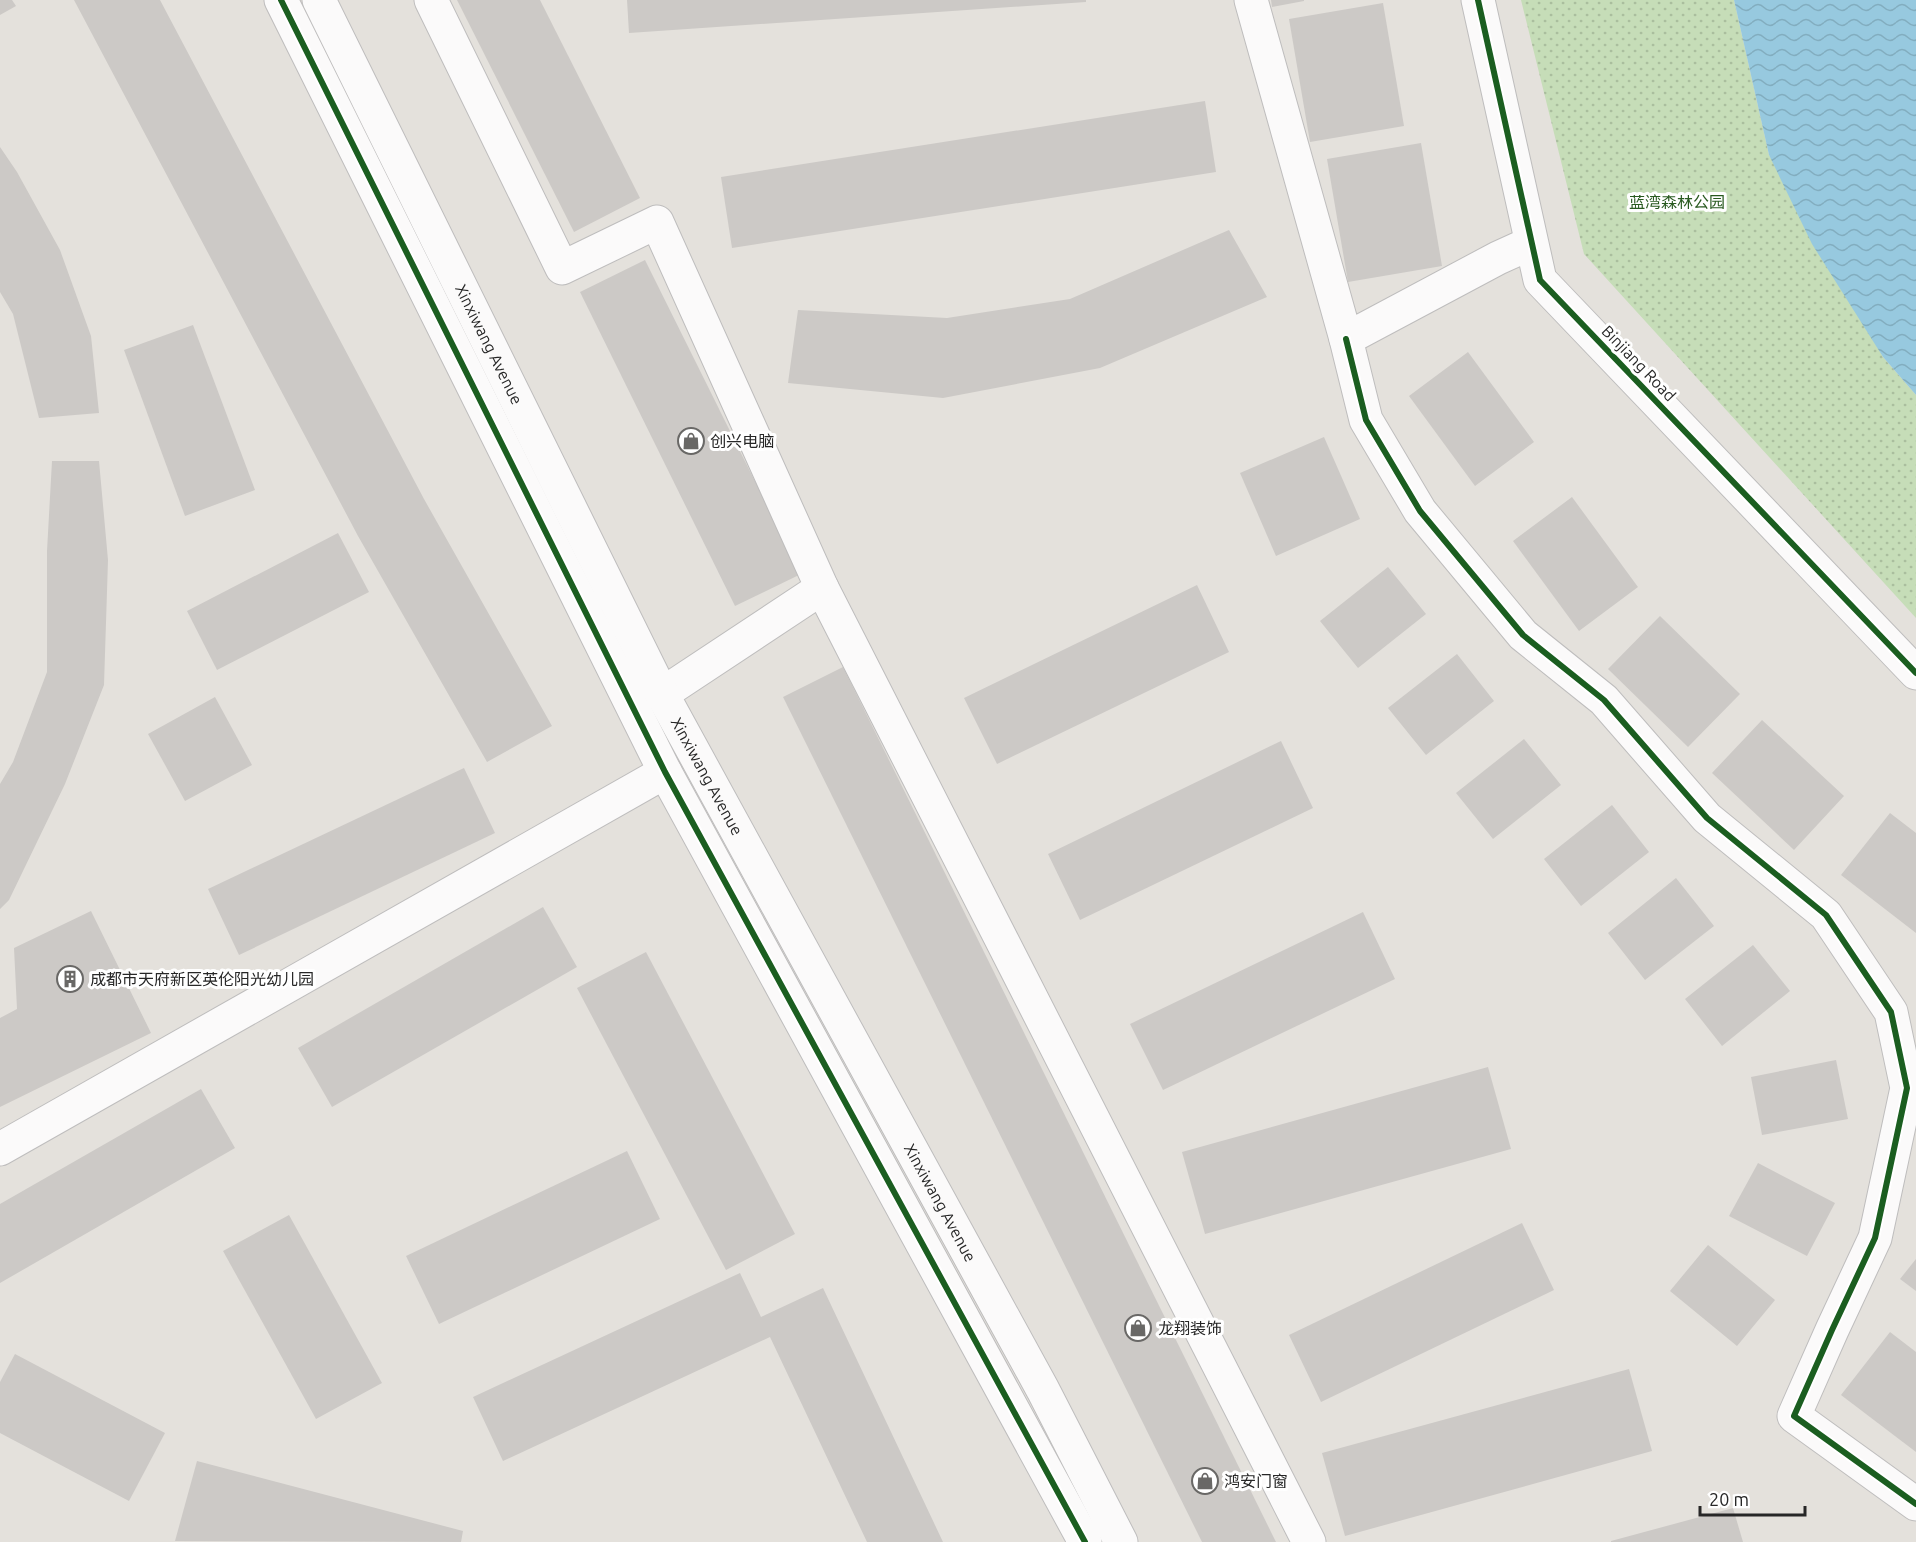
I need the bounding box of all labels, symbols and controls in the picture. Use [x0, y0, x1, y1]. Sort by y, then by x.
park label: 蓝湾森林公园 [1629, 193, 1725, 211]
street label: Xinxiwang Avenue [452, 281, 526, 407]
street label: Binjiang Road [1598, 321, 1680, 405]
shop icon: 创兴电脑 [676, 426, 706, 456]
place label: 创兴电脑 [710, 432, 774, 450]
street label: Xinxiwang Avenue [668, 714, 747, 838]
building icon: 成都市天府新区英伦阳光幼儿园 [55, 964, 85, 994]
place label: 成都市天府新区英伦阳光幼儿园 [90, 970, 314, 988]
street label: Xinxiwang Avenue [901, 1141, 980, 1265]
shop icon: 龙翔装饰 [1123, 1313, 1153, 1343]
place label: 龙翔装饰 [1158, 1319, 1222, 1337]
shop icon: 鸿安门窗 [1190, 1466, 1220, 1496]
place label: 鸿安门窗 [1224, 1472, 1288, 1490]
scale bar [1700, 1479, 1805, 1517]
text: 20 m [1709, 1489, 1749, 1509]

